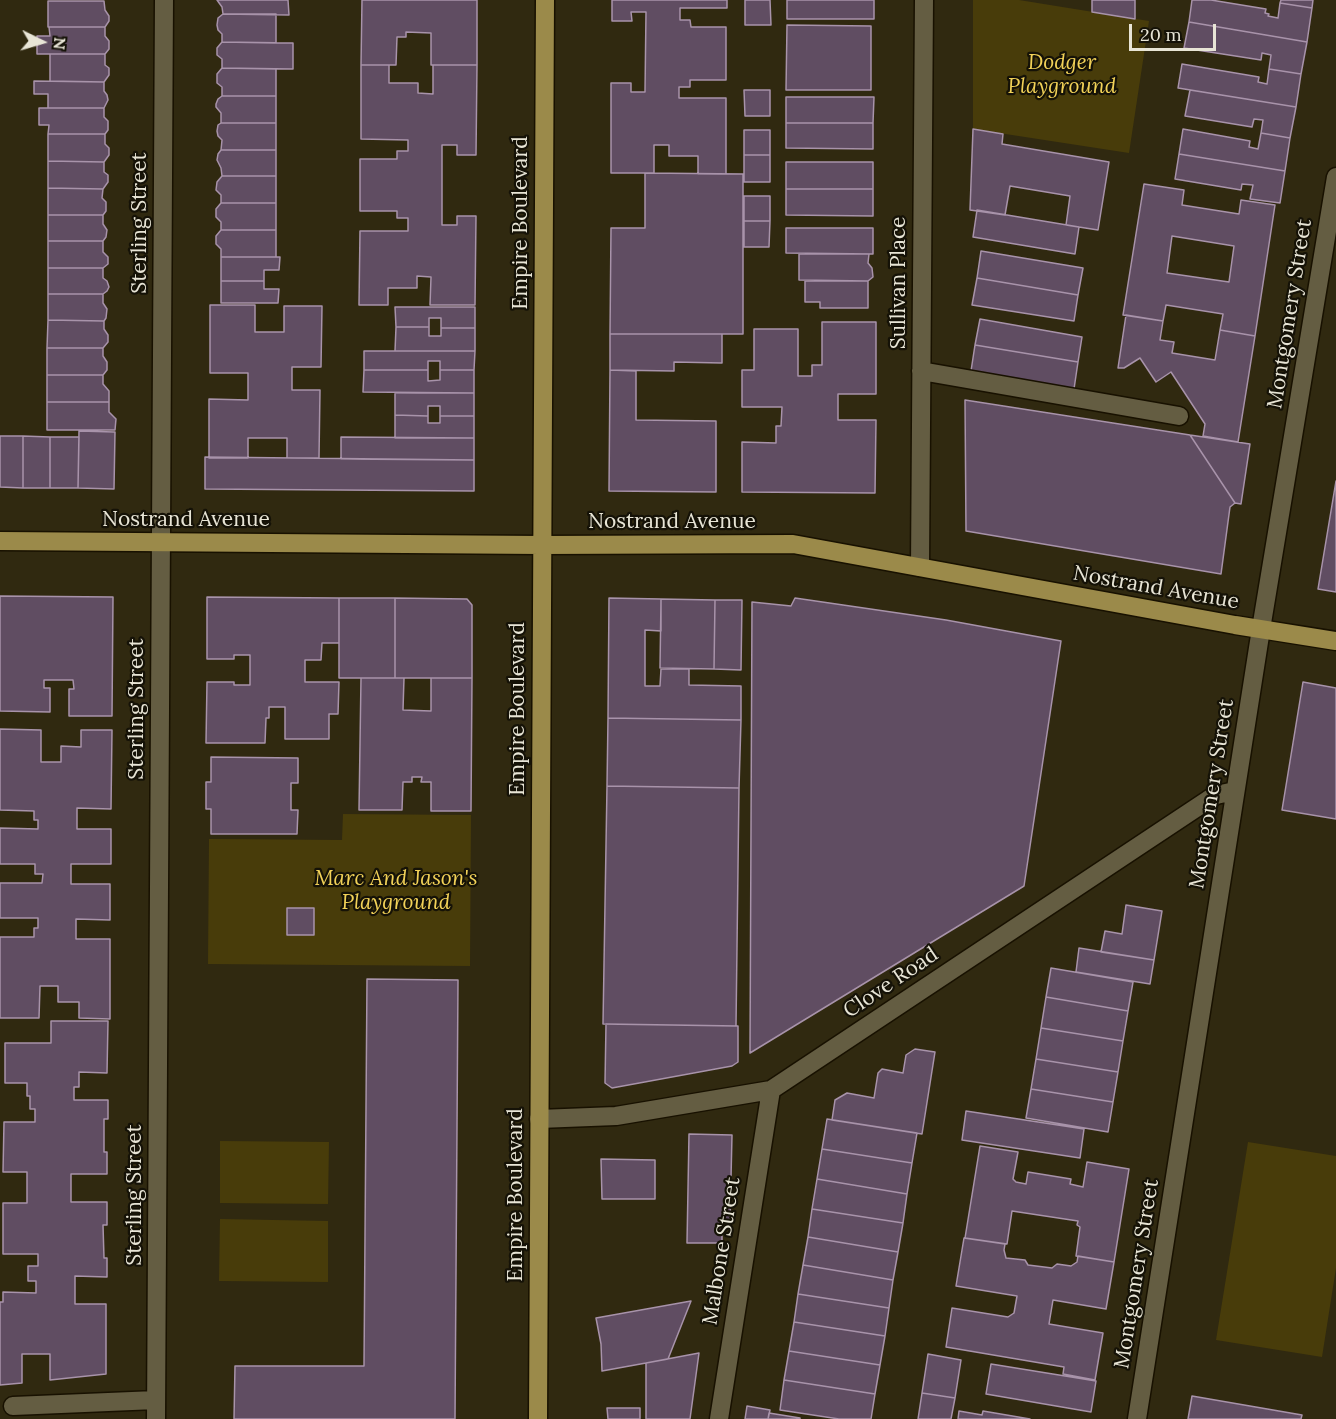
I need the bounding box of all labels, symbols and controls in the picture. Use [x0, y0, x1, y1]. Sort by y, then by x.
north arrow [12, 12, 72, 72]
scale bar [1132, 12, 1219, 50]
text: 20 m [1140, 23, 1182, 46]
text: N [49, 37, 70, 51]
park label: Dodger Playground [1008, 50, 1116, 100]
street label: Empire Boulevard [508, 136, 534, 310]
street label: Sterling Street [127, 152, 153, 294]
street label: Sullivan Place [886, 217, 912, 349]
street label: Montgomery Street [1263, 217, 1317, 411]
street label: Nostrand Avenue [102, 507, 270, 533]
street label: Nostrand Avenue [588, 509, 756, 535]
street label: Nostrand Avenue [1071, 561, 1241, 615]
street label: Empire Boulevard [505, 622, 531, 796]
street label: Sterling Street [124, 638, 150, 780]
street label: Montgomery Street [1185, 697, 1239, 891]
park label: Marc And Jason's Playground [314, 866, 478, 916]
street label: Clove Road [839, 942, 943, 1024]
street label: Empire Boulevard [503, 1108, 529, 1282]
street label: Sterling Street [122, 1124, 148, 1266]
street label: Malbone Street [698, 1175, 746, 1327]
street label: Montgomery Street [1110, 1177, 1164, 1371]

